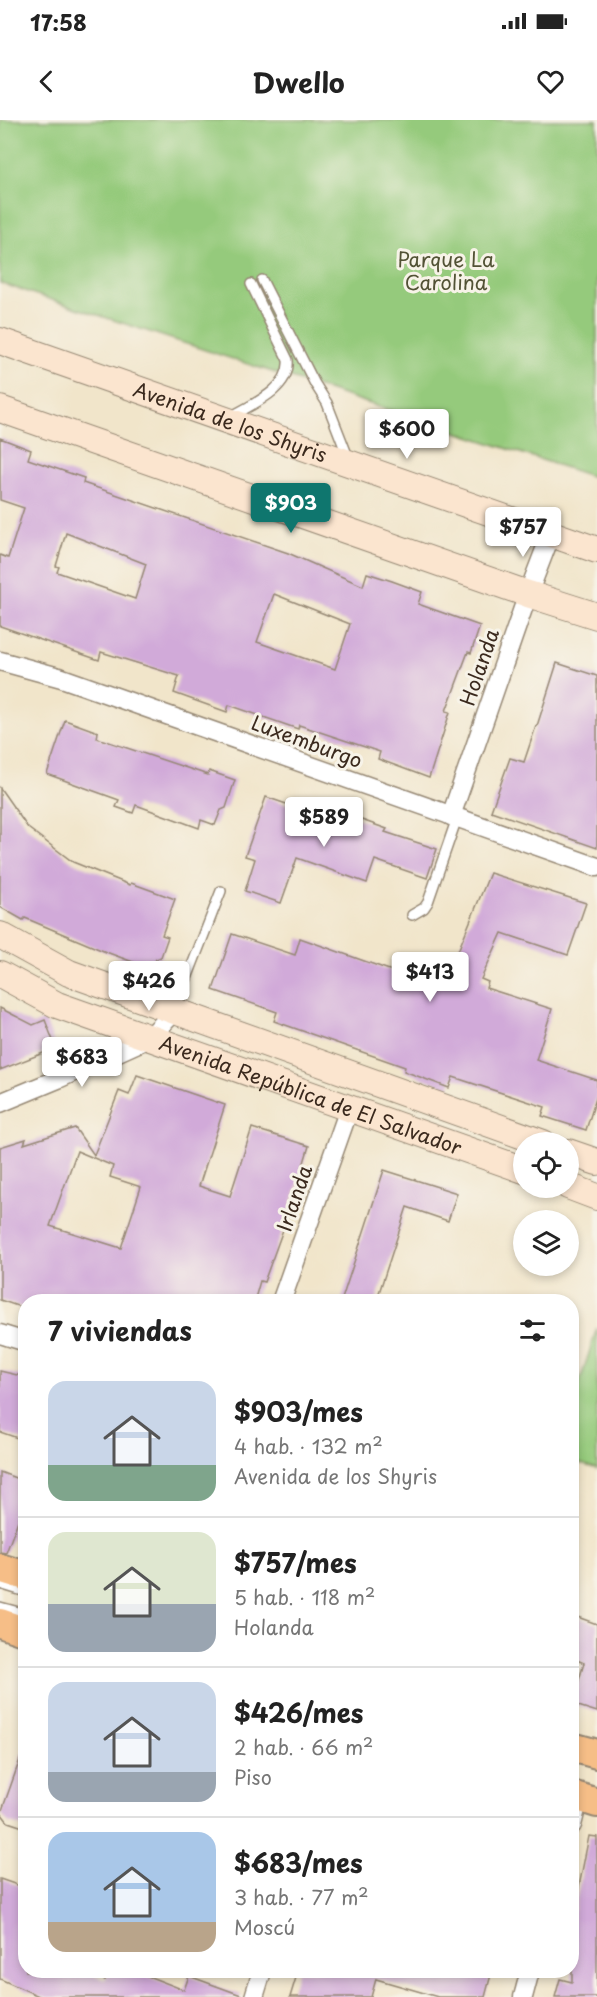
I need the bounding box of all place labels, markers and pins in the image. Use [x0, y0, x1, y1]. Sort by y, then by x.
pin: $600 [371, 409, 443, 460]
pin: $903 [255, 483, 327, 534]
pin: $757 [487, 507, 559, 558]
pin: $589 [288, 797, 360, 848]
pin: $413 [394, 952, 466, 1003]
pin: $426 [113, 961, 185, 1012]
pin: $683 [46, 1037, 118, 1088]

